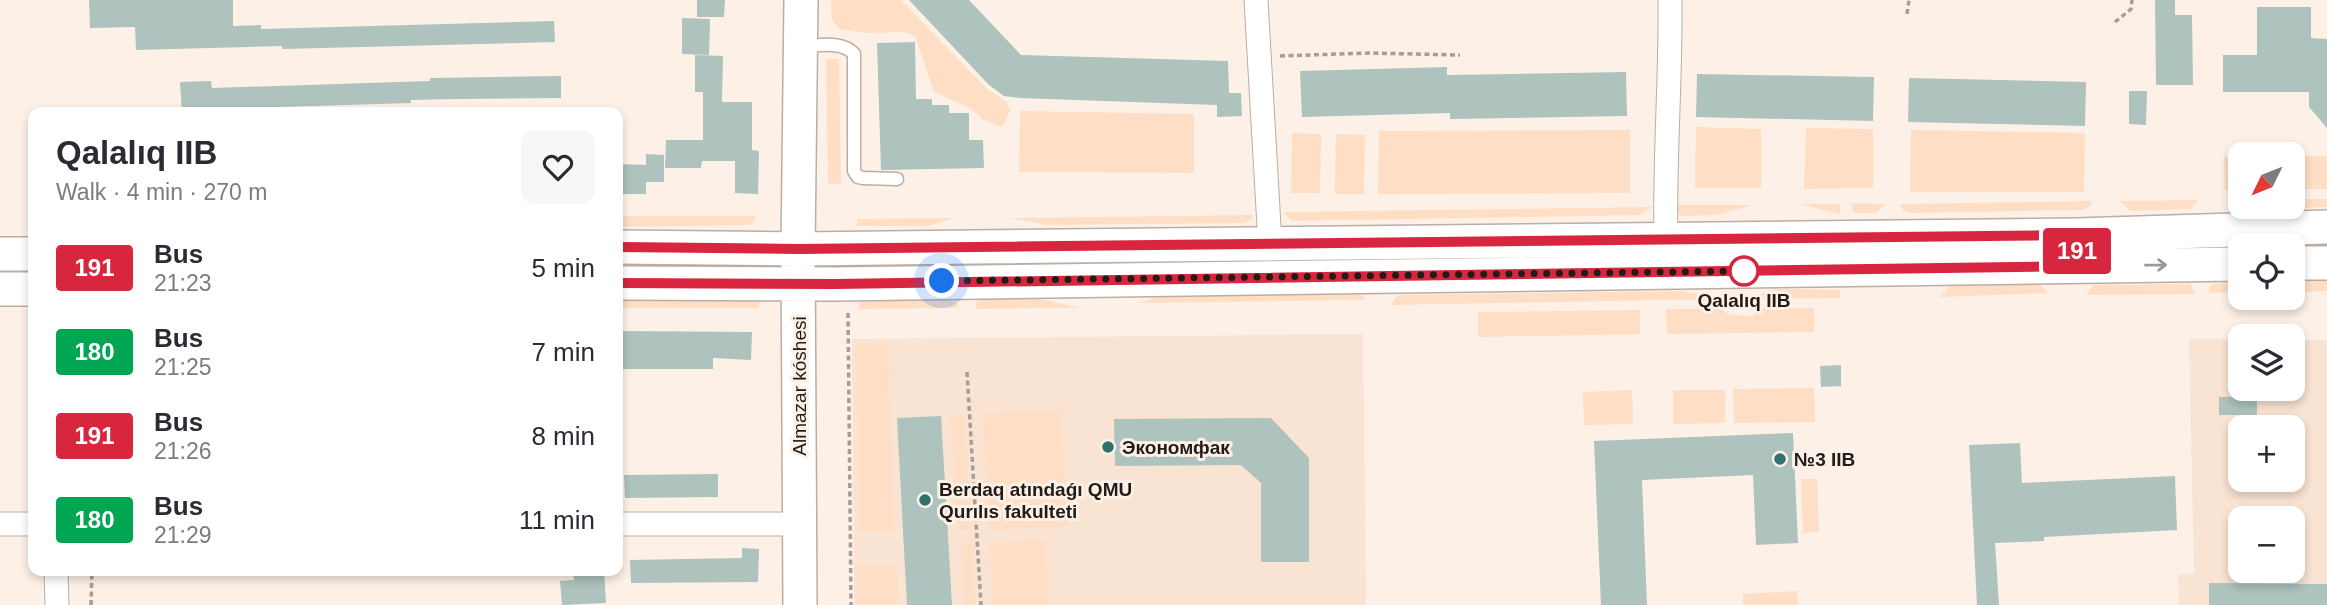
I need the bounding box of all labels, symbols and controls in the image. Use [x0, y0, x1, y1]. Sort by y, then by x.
button: heart [521, 130, 595, 204]
text: Qalalıq IIB [56, 134, 217, 171]
north arrow [2228, 142, 2305, 219]
map controls [2228, 142, 2305, 583]
text: Walk · 4 min · 270 m [56, 179, 267, 205]
line badge: 191 [2037, 228, 2117, 274]
button: locate [2228, 233, 2305, 310]
text: 191 [2057, 237, 2097, 264]
text: Bus [154, 239, 203, 269]
text: 5 min [531, 253, 595, 283]
text: 191 [74, 254, 115, 281]
marker: Qalalıq IIB [1729, 256, 1759, 286]
one-way arrow [2144, 258, 2167, 272]
your location [924, 263, 959, 298]
text: 21:23 [154, 270, 212, 296]
place label: Qalalıq IIB [1698, 290, 1790, 311]
street label: Almazar kóshesi [789, 316, 810, 456]
text: Bus [154, 323, 203, 353]
button: layers [2228, 324, 2305, 401]
text: 7 min [531, 337, 595, 367]
text: 180 [74, 338, 115, 365]
text: 21:25 [154, 354, 212, 380]
text: Bus [154, 407, 203, 437]
button: + [2228, 415, 2305, 492]
text: 8 min [531, 421, 595, 451]
text: 191 [74, 422, 115, 449]
place label: Экономфак [1122, 437, 1230, 458]
text: 21:26 [154, 438, 212, 464]
marker: Экономфак [1100, 439, 1116, 455]
place label: №3 IIB [1794, 449, 1855, 470]
marker: №3 IIB [1772, 451, 1788, 467]
place label: Berdaq atındaǵı QMU Qurılıs fakulteti [939, 479, 1132, 522]
text: Bus [154, 491, 203, 521]
marker: Berdaq atındaǵı QMU Qurılıs fakulteti [917, 492, 933, 508]
text: 11 min [519, 505, 595, 535]
text: 180 [74, 506, 115, 533]
button: − [2228, 506, 2305, 583]
text: 21:29 [154, 522, 212, 548]

